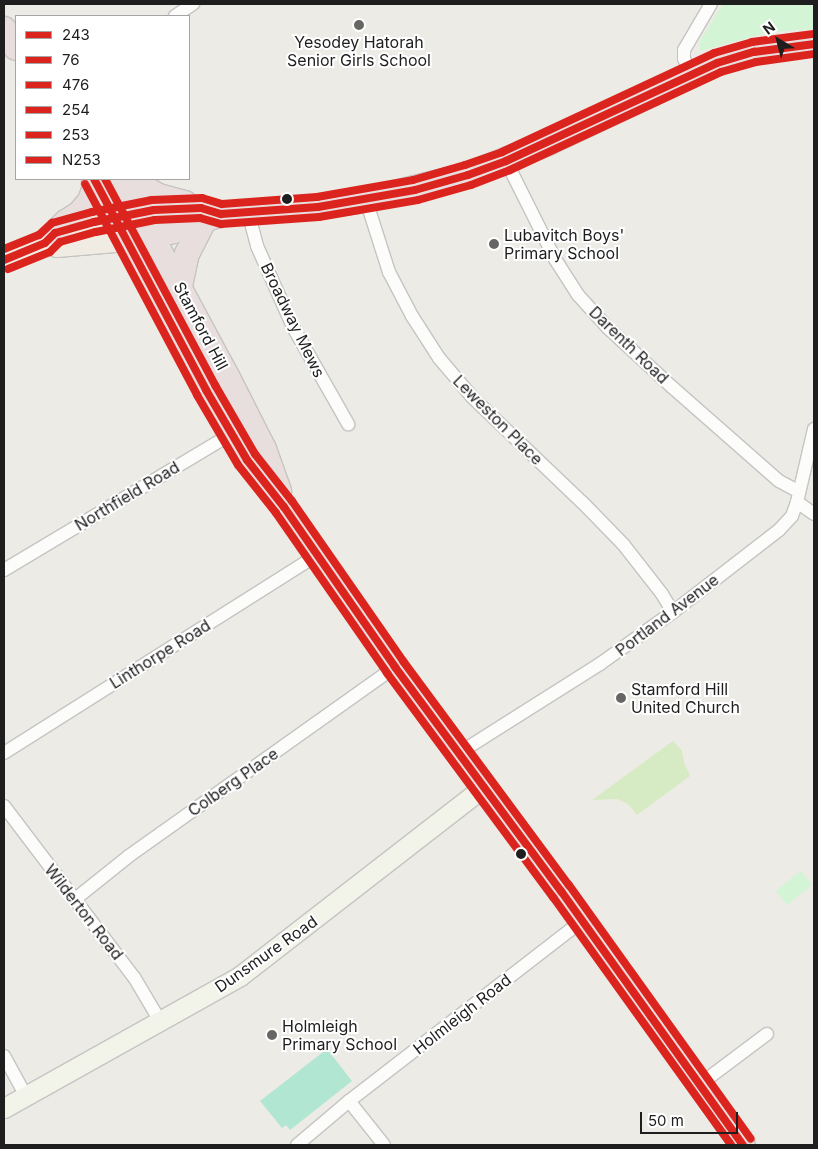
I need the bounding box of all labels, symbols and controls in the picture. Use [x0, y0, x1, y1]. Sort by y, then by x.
legend [15, 15, 190, 180]
north arrow [753, 15, 803, 65]
text: N [759, 18, 778, 38]
marker: Yesodey Hatorah Senior Girls School [353, 19, 365, 31]
text: 243 [62, 25, 90, 44]
place label: Yesodey Hatorah Senior Girls School [287, 32, 431, 70]
text: 76 [62, 50, 80, 69]
text: 476 [62, 75, 89, 94]
text: 254 [62, 100, 90, 119]
text: 253 [62, 125, 90, 144]
text: N253 [62, 150, 101, 169]
unlabelled marker [282, 194, 292, 204]
place label: Lubavitch Boys' Primary School [504, 225, 624, 263]
marker: Lubavitch Boys' Primary School [488, 238, 500, 250]
street label: Broadway Mews [257, 260, 329, 380]
street label: Stamford Hill [170, 279, 232, 373]
street label: Darenth Road [585, 302, 673, 388]
street label: Leweston Place [449, 371, 547, 469]
street label: Northfield Road [71, 457, 183, 535]
street label: Portland Avenue [612, 570, 722, 660]
street label: Linthorpe Road [106, 615, 214, 693]
place label: Stamford Hill United Church [631, 679, 740, 717]
marker: Stamford Hill United Church [615, 692, 627, 704]
street label: Colberg Place [184, 744, 282, 820]
unlabelled marker [516, 849, 526, 859]
street label: Wilderton Road [41, 860, 127, 964]
street label: Dunsmure Road [211, 912, 321, 996]
street label: Holmleigh Road [409, 970, 515, 1058]
place label: Holmleigh Primary School [282, 1016, 397, 1054]
marker: Holmleigh Primary School [266, 1029, 278, 1041]
scale bar [643, 1102, 740, 1134]
text: 50 m [648, 1111, 684, 1130]

